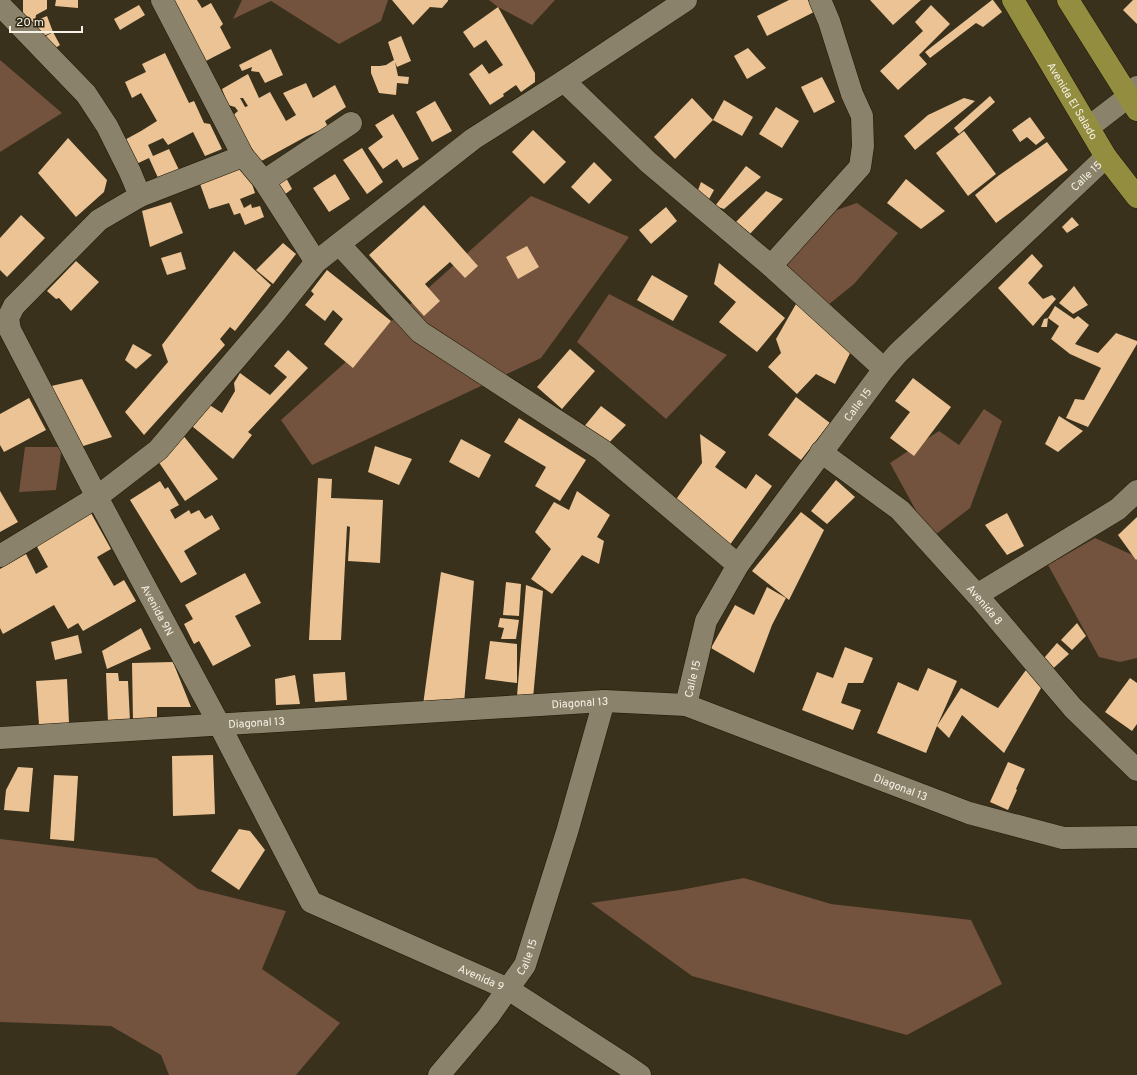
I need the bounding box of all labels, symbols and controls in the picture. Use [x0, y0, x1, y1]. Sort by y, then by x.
scale bar [10, 8, 82, 34]
text: 20 m [16, 15, 44, 31]
street label: Avenida El Salado [1043, 60, 1100, 142]
street label: Calle 15 [1068, 158, 1106, 195]
street label: Calle 15 [841, 385, 875, 425]
street label: Avenida 9N [137, 582, 176, 639]
street label: Avenida 8 [963, 582, 1005, 628]
street label: Calle 15 [682, 659, 704, 699]
street label: Diagonal 13 [551, 695, 609, 712]
street label: Diagonal 13 [228, 715, 285, 732]
street label: Diagonal 13 [871, 771, 929, 805]
street label: Calle 15 [514, 937, 541, 978]
street label: Avenida 9 [456, 962, 506, 994]

